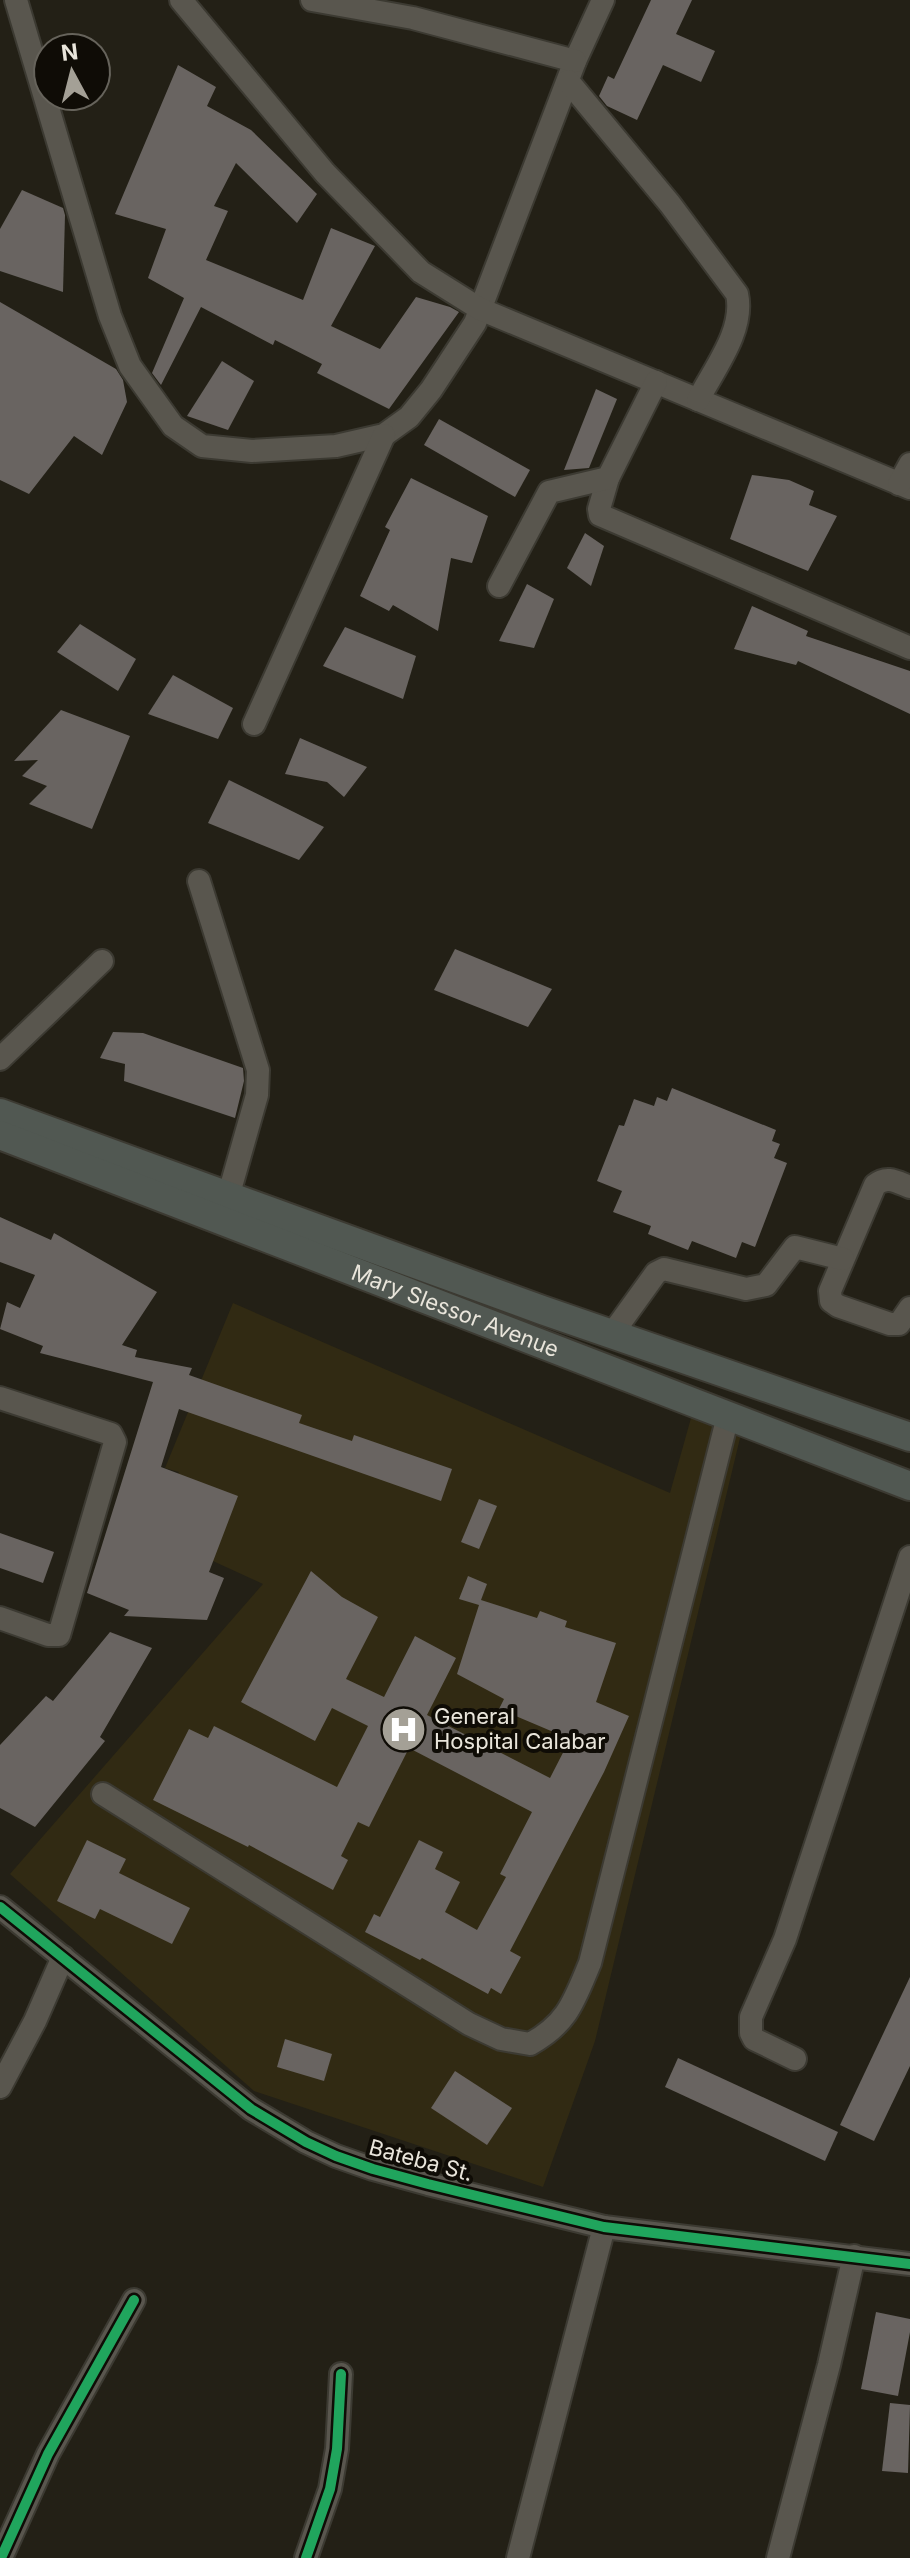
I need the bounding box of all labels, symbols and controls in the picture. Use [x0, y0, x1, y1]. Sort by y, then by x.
north arrow [32, 32, 112, 112]
text: N [60, 38, 79, 66]
street label: Mary Slessor Avenue [348, 1259, 563, 1362]
place label: General Hospital Calabar [434, 1703, 606, 1754]
hospital icon: General Hospital Calabar [379, 1705, 427, 1753]
street label: Bateba St. [366, 2134, 476, 2186]

